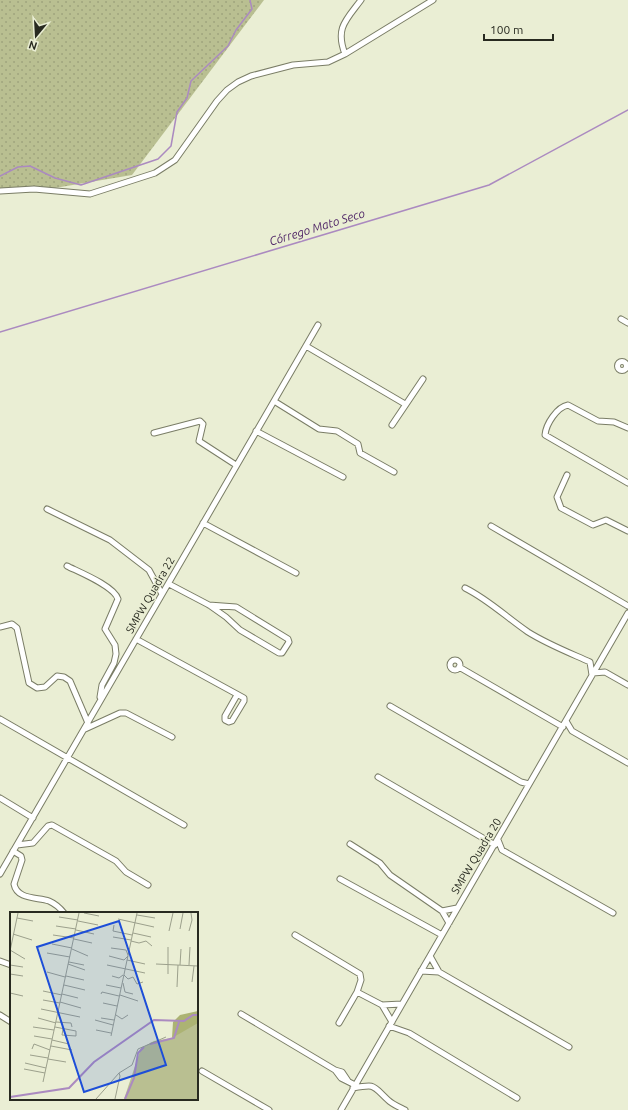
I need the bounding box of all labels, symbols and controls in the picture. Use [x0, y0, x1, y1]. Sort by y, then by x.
north arrow [16, 16, 56, 56]
scale bar [484, 16, 553, 42]
text: 100 m [490, 23, 523, 36]
text: N [27, 39, 39, 52]
water label: Córrego Mato Seco [268, 206, 367, 248]
street label: SMPW Quadra 22 [123, 555, 177, 635]
street label: SMPW Quadra 20 [449, 816, 503, 896]
inset map [10, 912, 198, 1100]

